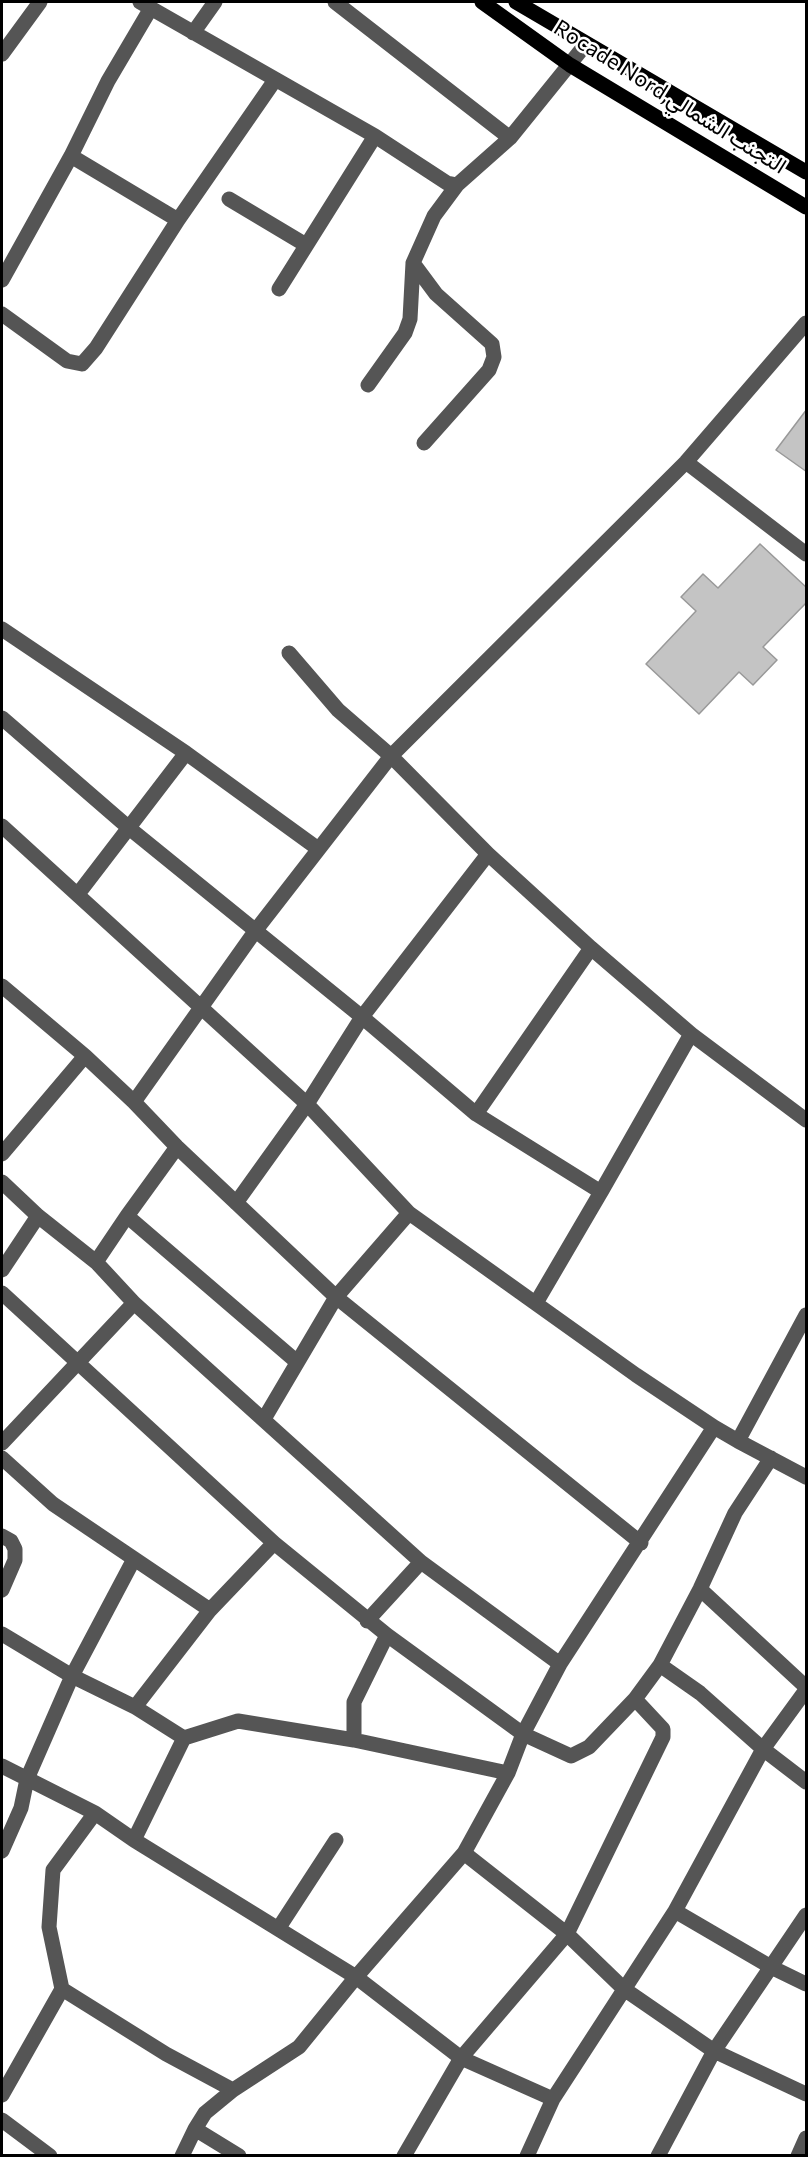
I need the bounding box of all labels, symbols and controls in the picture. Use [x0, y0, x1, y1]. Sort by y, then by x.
street label: Rocade Nord,التجنب الشمالي [549, 14, 791, 180]

